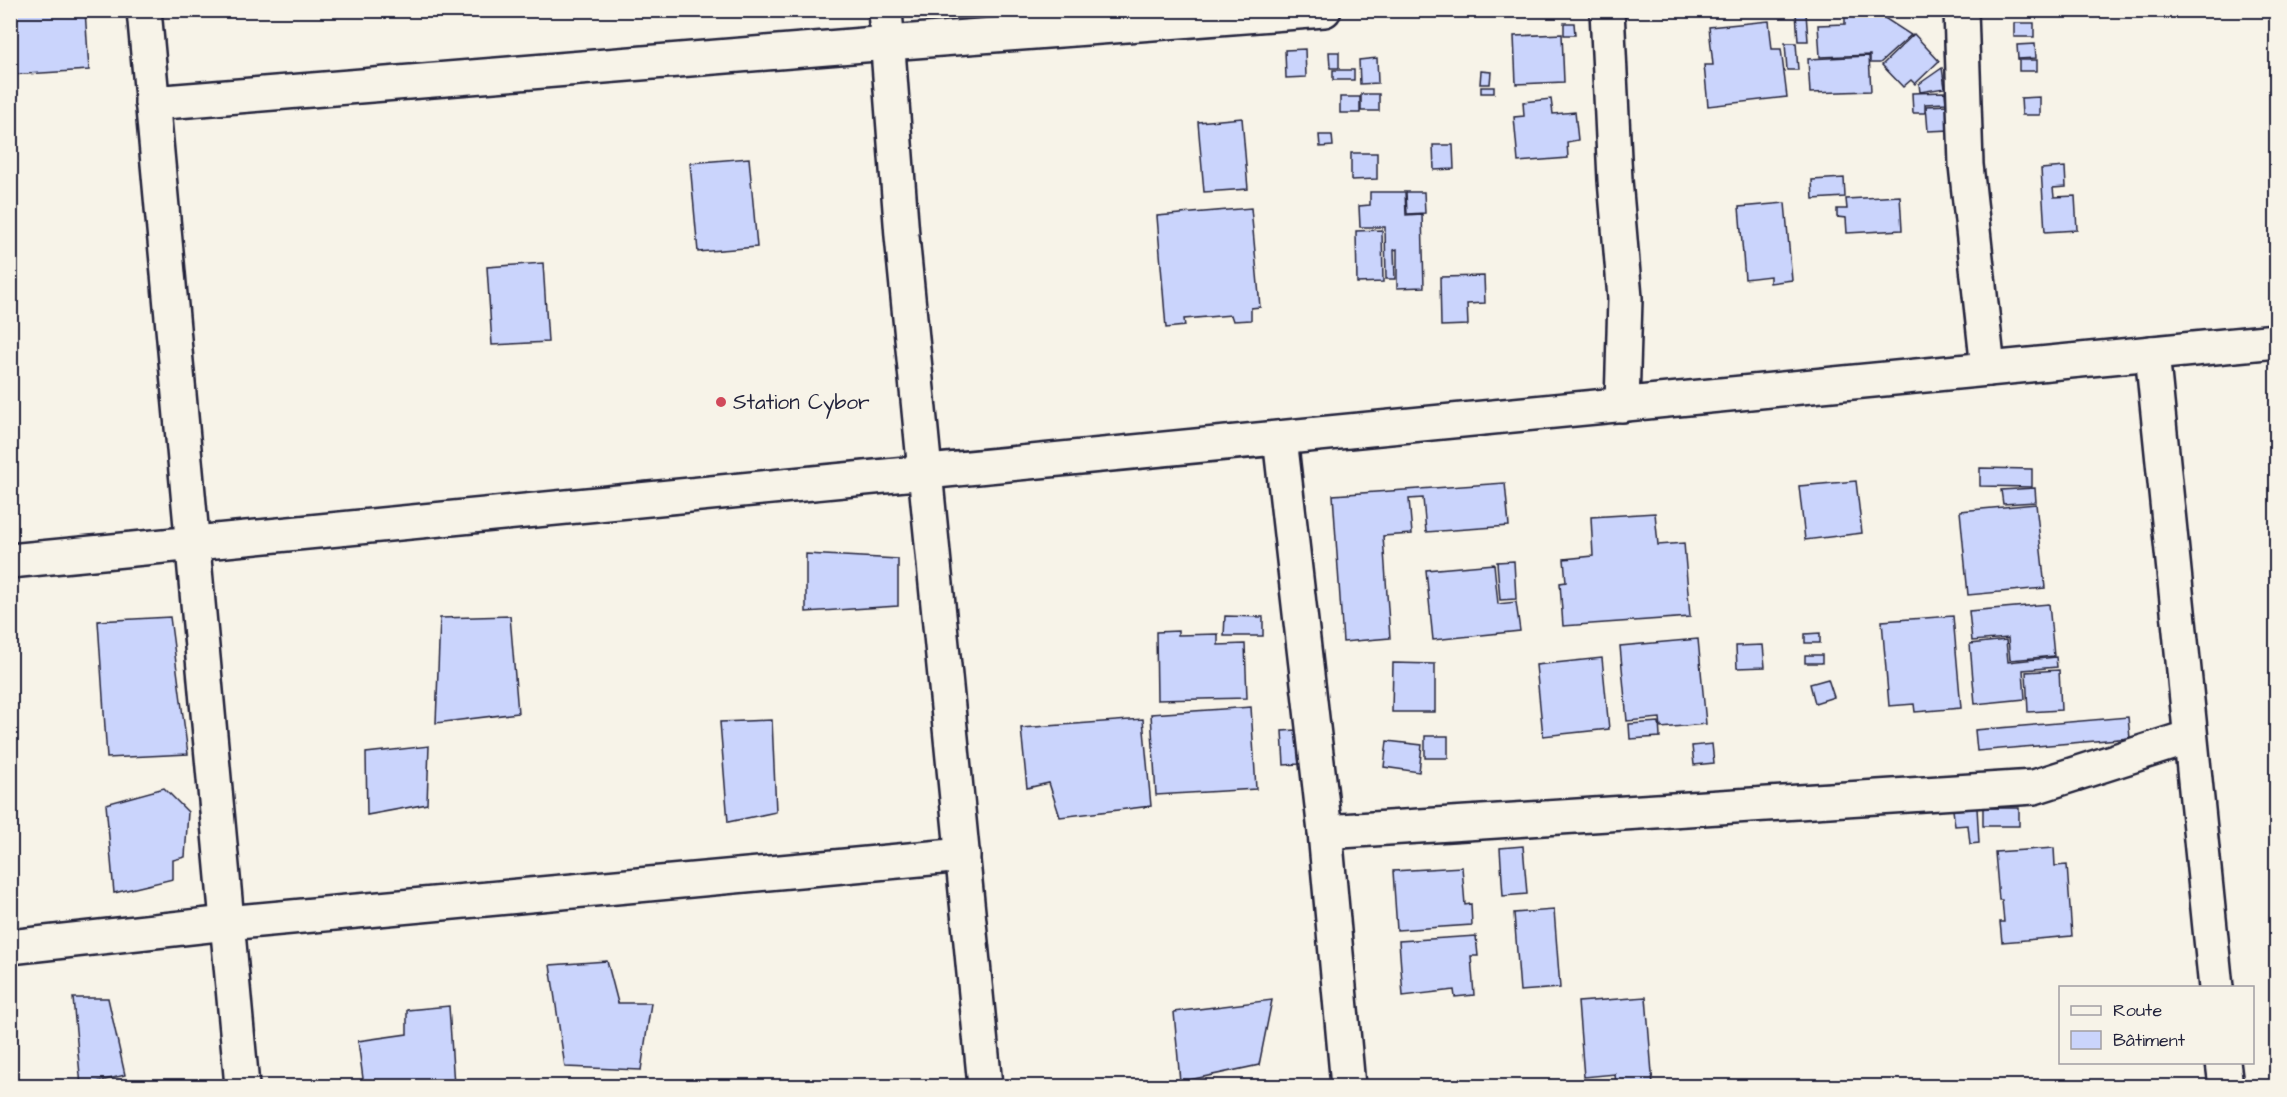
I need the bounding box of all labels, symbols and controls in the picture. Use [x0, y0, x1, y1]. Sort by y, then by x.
place label: Station Cybor [733, 388, 870, 419]
marker: Station Cybor [714, 395, 728, 409]
legend [2059, 986, 2254, 1064]
text: Route [2113, 998, 2162, 1023]
text: Bâtiment [2113, 1028, 2186, 1053]

